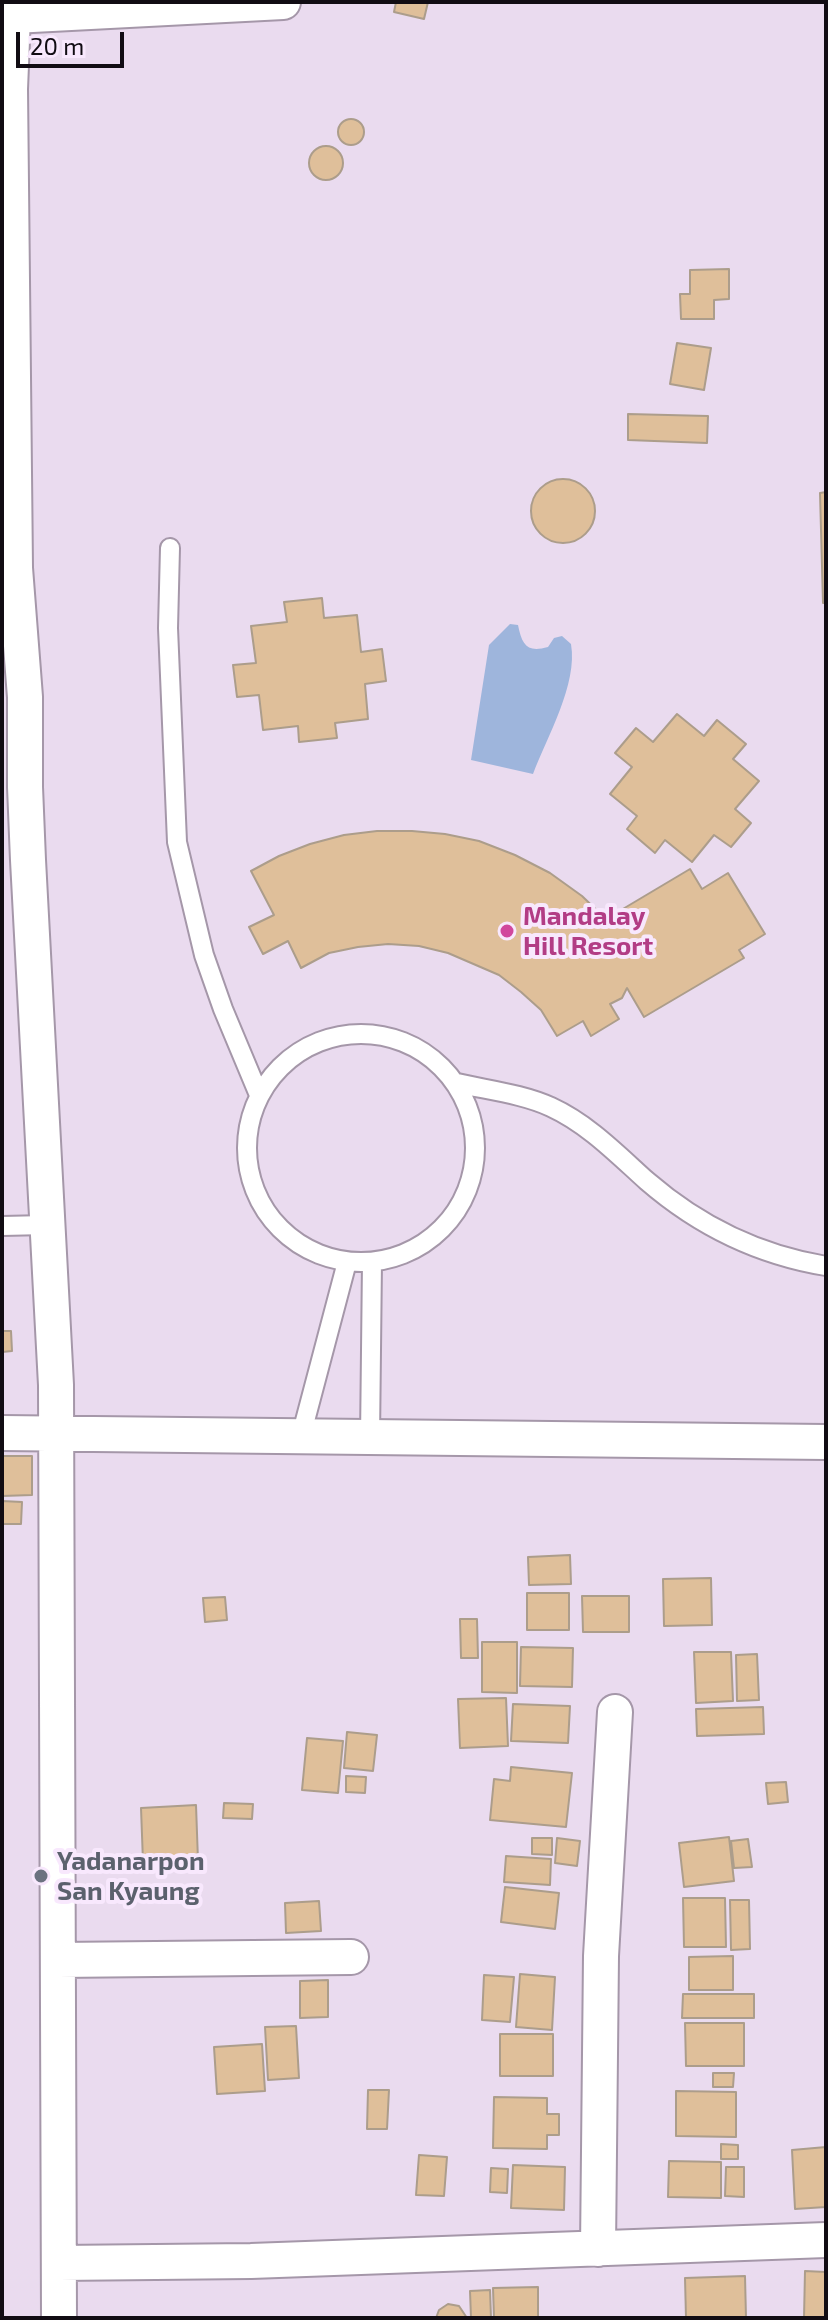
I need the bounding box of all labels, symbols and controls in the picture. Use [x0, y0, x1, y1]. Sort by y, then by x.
scale bar [20, 16, 128, 66]
text: 20 m [30, 31, 84, 60]
place label: Mandalay Hill Resort [523, 900, 653, 962]
marker: Mandalay Hill Resort [498, 922, 516, 940]
place label: Yadanarpon San Kyaung [57, 1845, 205, 1906]
marker: Yadanarpon San Kyaung [32, 1867, 50, 1885]

